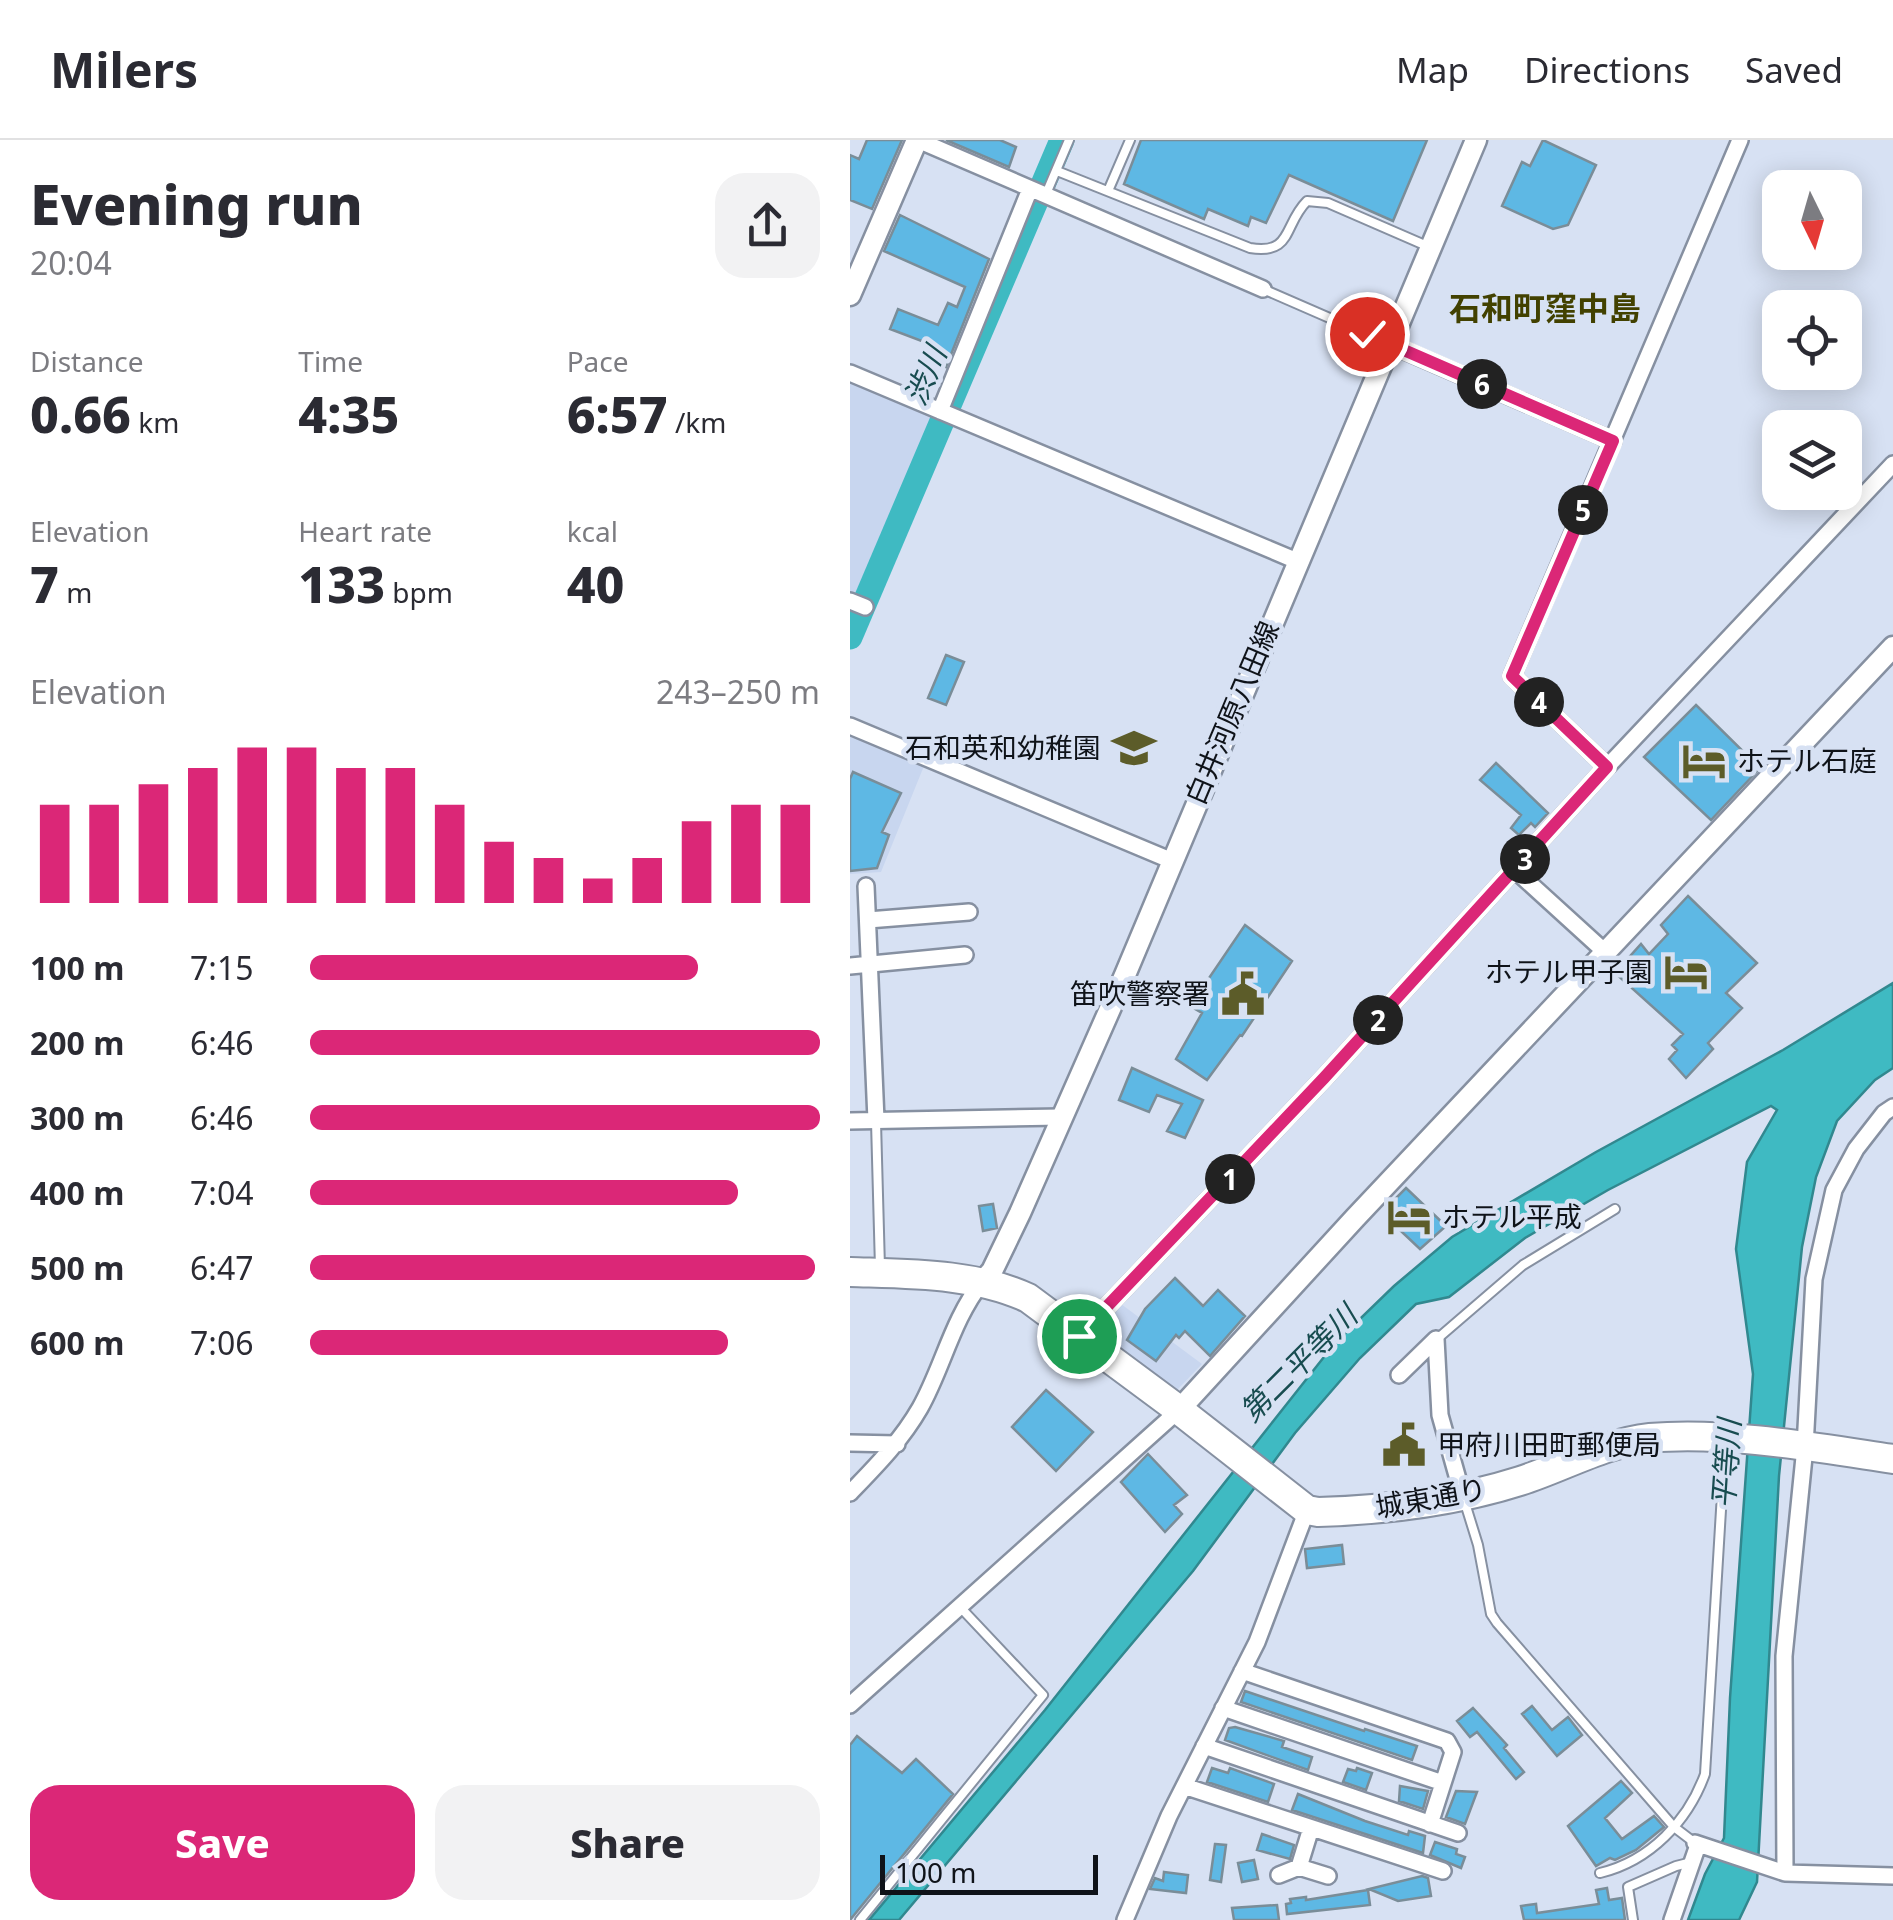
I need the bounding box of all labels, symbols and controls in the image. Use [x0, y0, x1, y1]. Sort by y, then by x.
text: Milers [50, 37, 198, 102]
text: Map [1396, 46, 1469, 93]
text: Directions [1524, 46, 1690, 93]
text: Saved [1745, 46, 1843, 93]
text: Evening run [30, 166, 363, 241]
north arrow [1762, 170, 1862, 270]
map controls [1762, 170, 1862, 510]
button: share [715, 173, 820, 278]
text: 20:04 [30, 241, 112, 284]
district label: 石和町窪中島 [1449, 286, 1641, 329]
button: locate [1762, 290, 1862, 390]
pin [1325, 292, 1410, 377]
icon: check [1340, 307, 1395, 362]
water label: 渋川 [894, 337, 956, 411]
text: Distance [30, 342, 143, 380]
text: Time [298, 342, 363, 380]
text: Pace [567, 342, 629, 380]
pin: 6 [1457, 359, 1507, 409]
text: 6 [1474, 365, 1490, 403]
text: 0.66 [30, 380, 131, 448]
text: 4:35 [298, 380, 399, 448]
text: 6:57 [567, 380, 668, 448]
text: km [131, 403, 179, 441]
text: /km [668, 403, 726, 441]
button: layers [1762, 410, 1862, 510]
pin: 5 [1558, 485, 1608, 535]
text: 5 [1575, 491, 1591, 529]
text: Elevation [30, 512, 150, 550]
text: Heart rate [298, 512, 432, 550]
text: kcal [567, 512, 618, 550]
text: 7 [30, 550, 59, 618]
text: 133 [298, 550, 385, 618]
text: 40 [567, 550, 624, 618]
text: m [59, 573, 92, 611]
text: bpm [385, 573, 453, 611]
street label: 白井河原八田線 [1175, 615, 1287, 810]
text: Elevation [30, 670, 167, 713]
text: 243–250 m [656, 670, 820, 713]
pin: 4 [1514, 677, 1564, 727]
text: 4 [1531, 683, 1547, 721]
school or university icon: 石和英和幼稚園 [1110, 724, 1158, 772]
place label: 石和英和幼稚園 [905, 728, 1101, 766]
hotel icon: ホテル石庭 [1680, 737, 1728, 785]
place label: ホテル石庭 [1737, 741, 1877, 779]
pin: 3 [1500, 834, 1550, 884]
text: 3 [1517, 840, 1533, 878]
text: 100 m [30, 946, 124, 989]
text: 7:15 [190, 946, 254, 989]
hotel icon: ホテル甲子園 [1662, 948, 1710, 996]
place label: ホテル甲子園 [1485, 952, 1653, 990]
public building icon: 笛吹警察署 [1219, 970, 1267, 1018]
place label: 笛吹警察署 [1070, 974, 1210, 1012]
pin: 2 [1353, 995, 1403, 1045]
text: 2 [1370, 1001, 1386, 1039]
text: 200 m [30, 1021, 124, 1064]
text: 6:46 [190, 1021, 254, 1064]
text: 300 m [30, 1096, 124, 1139]
text: 6:46 [190, 1096, 254, 1139]
pin: 1 [1205, 1154, 1255, 1204]
text: 1 [1222, 1160, 1238, 1198]
text: 400 m [30, 1171, 124, 1214]
text: 7:04 [190, 1171, 254, 1214]
hotel icon: ホテル平成 [1385, 1193, 1433, 1241]
place label: ホテル平成 [1442, 1197, 1582, 1235]
text: 500 m [30, 1246, 124, 1289]
text: 6:47 [190, 1246, 254, 1289]
water label: 第二平等川 [1230, 1293, 1368, 1430]
pin [1037, 1294, 1122, 1379]
icon: arrive [1052, 1309, 1107, 1364]
text: 600 m [30, 1321, 124, 1364]
text: 7:06 [190, 1321, 254, 1364]
water label: 平等川 [1702, 1415, 1749, 1510]
public building icon: 甲府川田町郵便局 [1380, 1421, 1428, 1469]
place label: 甲府川田町郵便局 [1437, 1425, 1661, 1463]
street label: 城東通り [1372, 1469, 1489, 1525]
button: Save [30, 1785, 415, 1900]
button: Share [435, 1785, 820, 1900]
scale bar [880, 1850, 1098, 1894]
text: 100 m [895, 1853, 977, 1891]

